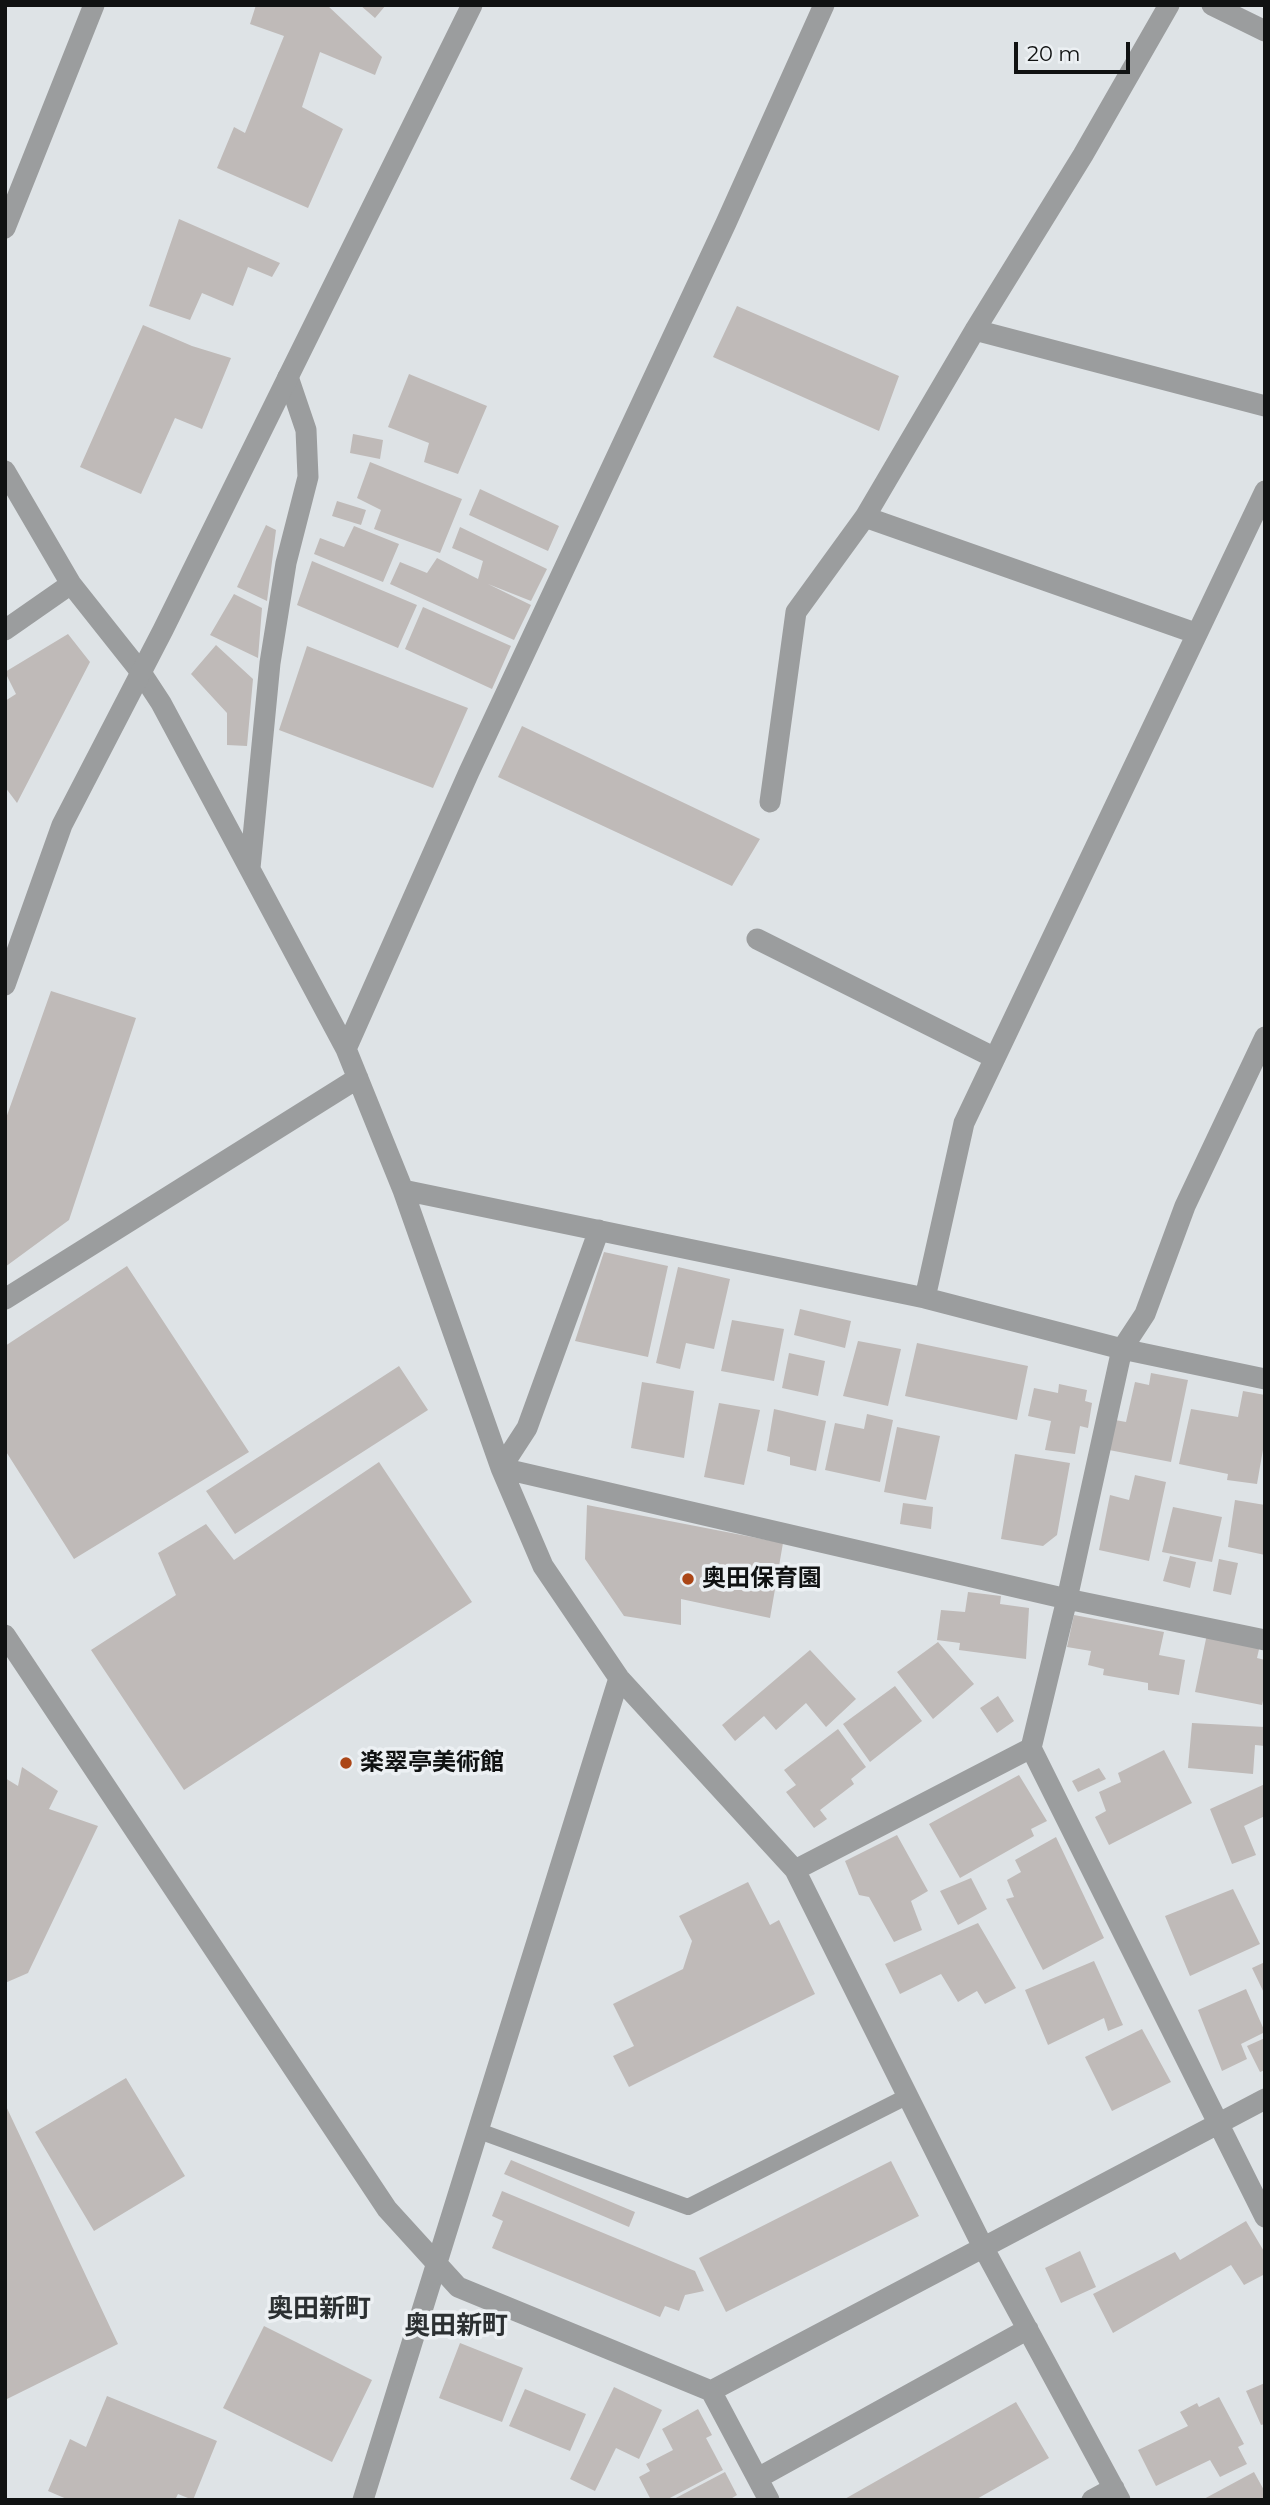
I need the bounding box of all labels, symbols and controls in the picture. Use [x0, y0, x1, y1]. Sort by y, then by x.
scale bar [1018, 28, 1134, 72]
text: 20 m [1027, 41, 1081, 66]
place label: 奥田保育園 [702, 1565, 822, 1593]
marker: 奥田保育園 [680, 1571, 696, 1587]
place label: 楽翠亭美術館 [360, 1749, 504, 1777]
marker: 楽翠亭美術館 [338, 1755, 354, 1771]
district label: 奥田新町 [267, 2293, 371, 2325]
district label: 奥田新町 [404, 2310, 508, 2342]

